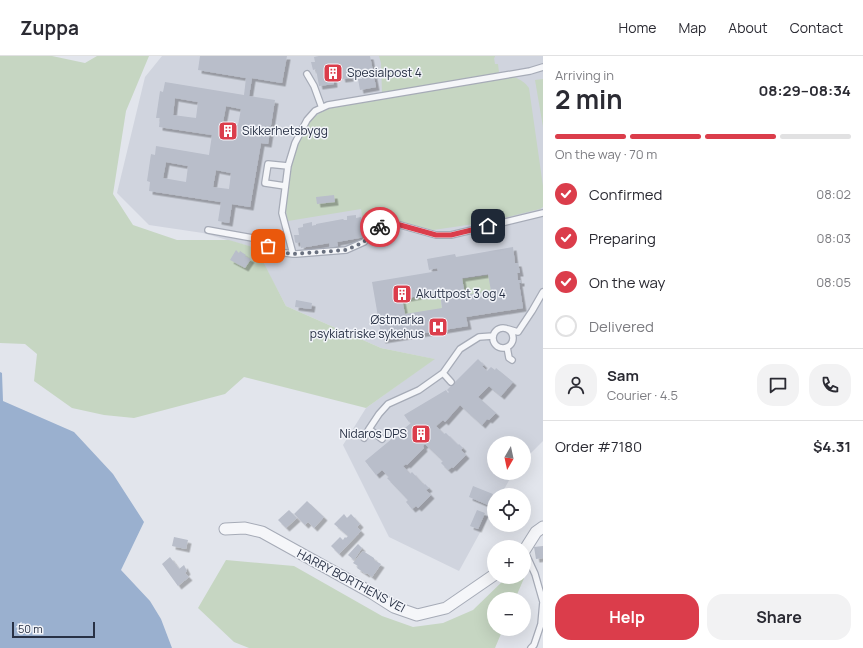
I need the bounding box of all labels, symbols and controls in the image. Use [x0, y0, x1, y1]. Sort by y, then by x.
text: Zuppa [20, 15, 79, 41]
text: Home [619, 18, 656, 37]
text: Map [678, 18, 706, 37]
text: About [728, 18, 768, 37]
text: Contact [790, 18, 843, 37]
building icon: Spesialpost 4 [322, 62, 344, 84]
place label: Spesialpost 4 [347, 64, 422, 81]
text: Arriving in [555, 66, 614, 84]
text: 08:29–08:34 [758, 80, 851, 101]
text: 2 min [555, 81, 623, 117]
building icon: Sikkerhetsbygg [217, 120, 239, 142]
place label: Sikkerhetsbygg [242, 122, 328, 139]
text: On the way · 70 m [555, 145, 657, 163]
icon: check [555, 183, 577, 205]
text: Confirmed [589, 184, 662, 205]
text: 08:02 [816, 185, 851, 203]
courier [360, 207, 400, 247]
pin [471, 209, 505, 243]
icon: home [477, 215, 499, 237]
icon: bike [369, 216, 391, 238]
icon: check [555, 227, 577, 249]
text: Preparing [589, 228, 656, 249]
pin [251, 229, 285, 263]
text: 08:03 [817, 229, 851, 247]
icon: bag [257, 235, 279, 257]
icon: check [555, 271, 577, 293]
text: On the way [589, 272, 665, 293]
text: 08:05 [816, 273, 851, 291]
building icon: Akuttpost 3 og 4 [391, 283, 413, 305]
place label: Akuttpost 3 og 4 [416, 285, 506, 302]
place label: Østmarka psykiatriske sykehus [310, 311, 424, 342]
hospital icon: Østmarka psykiatriske sykehus [427, 316, 449, 338]
text: Delivered [589, 316, 654, 337]
button: person [555, 364, 597, 406]
button: chat [757, 364, 799, 406]
button: phone [809, 364, 851, 406]
text: Sam [607, 365, 639, 386]
text: Courier · 4.5 [607, 386, 678, 404]
building icon: Nidaros DPS [410, 423, 432, 445]
place label: Nidaros DPS [340, 425, 407, 442]
north arrow [487, 436, 531, 480]
map controls [487, 436, 531, 636]
text: Order #7180 [555, 436, 642, 457]
text: $4.31 [813, 436, 851, 457]
button: locate [487, 488, 531, 532]
button: + [487, 540, 531, 584]
street label: HARRY BORTHENS VEI [294, 545, 408, 616]
button: − [487, 592, 531, 636]
button: Help [555, 594, 699, 640]
button: Share [707, 594, 851, 640]
scale bar [12, 620, 95, 639]
text: 50 m [18, 621, 43, 636]

